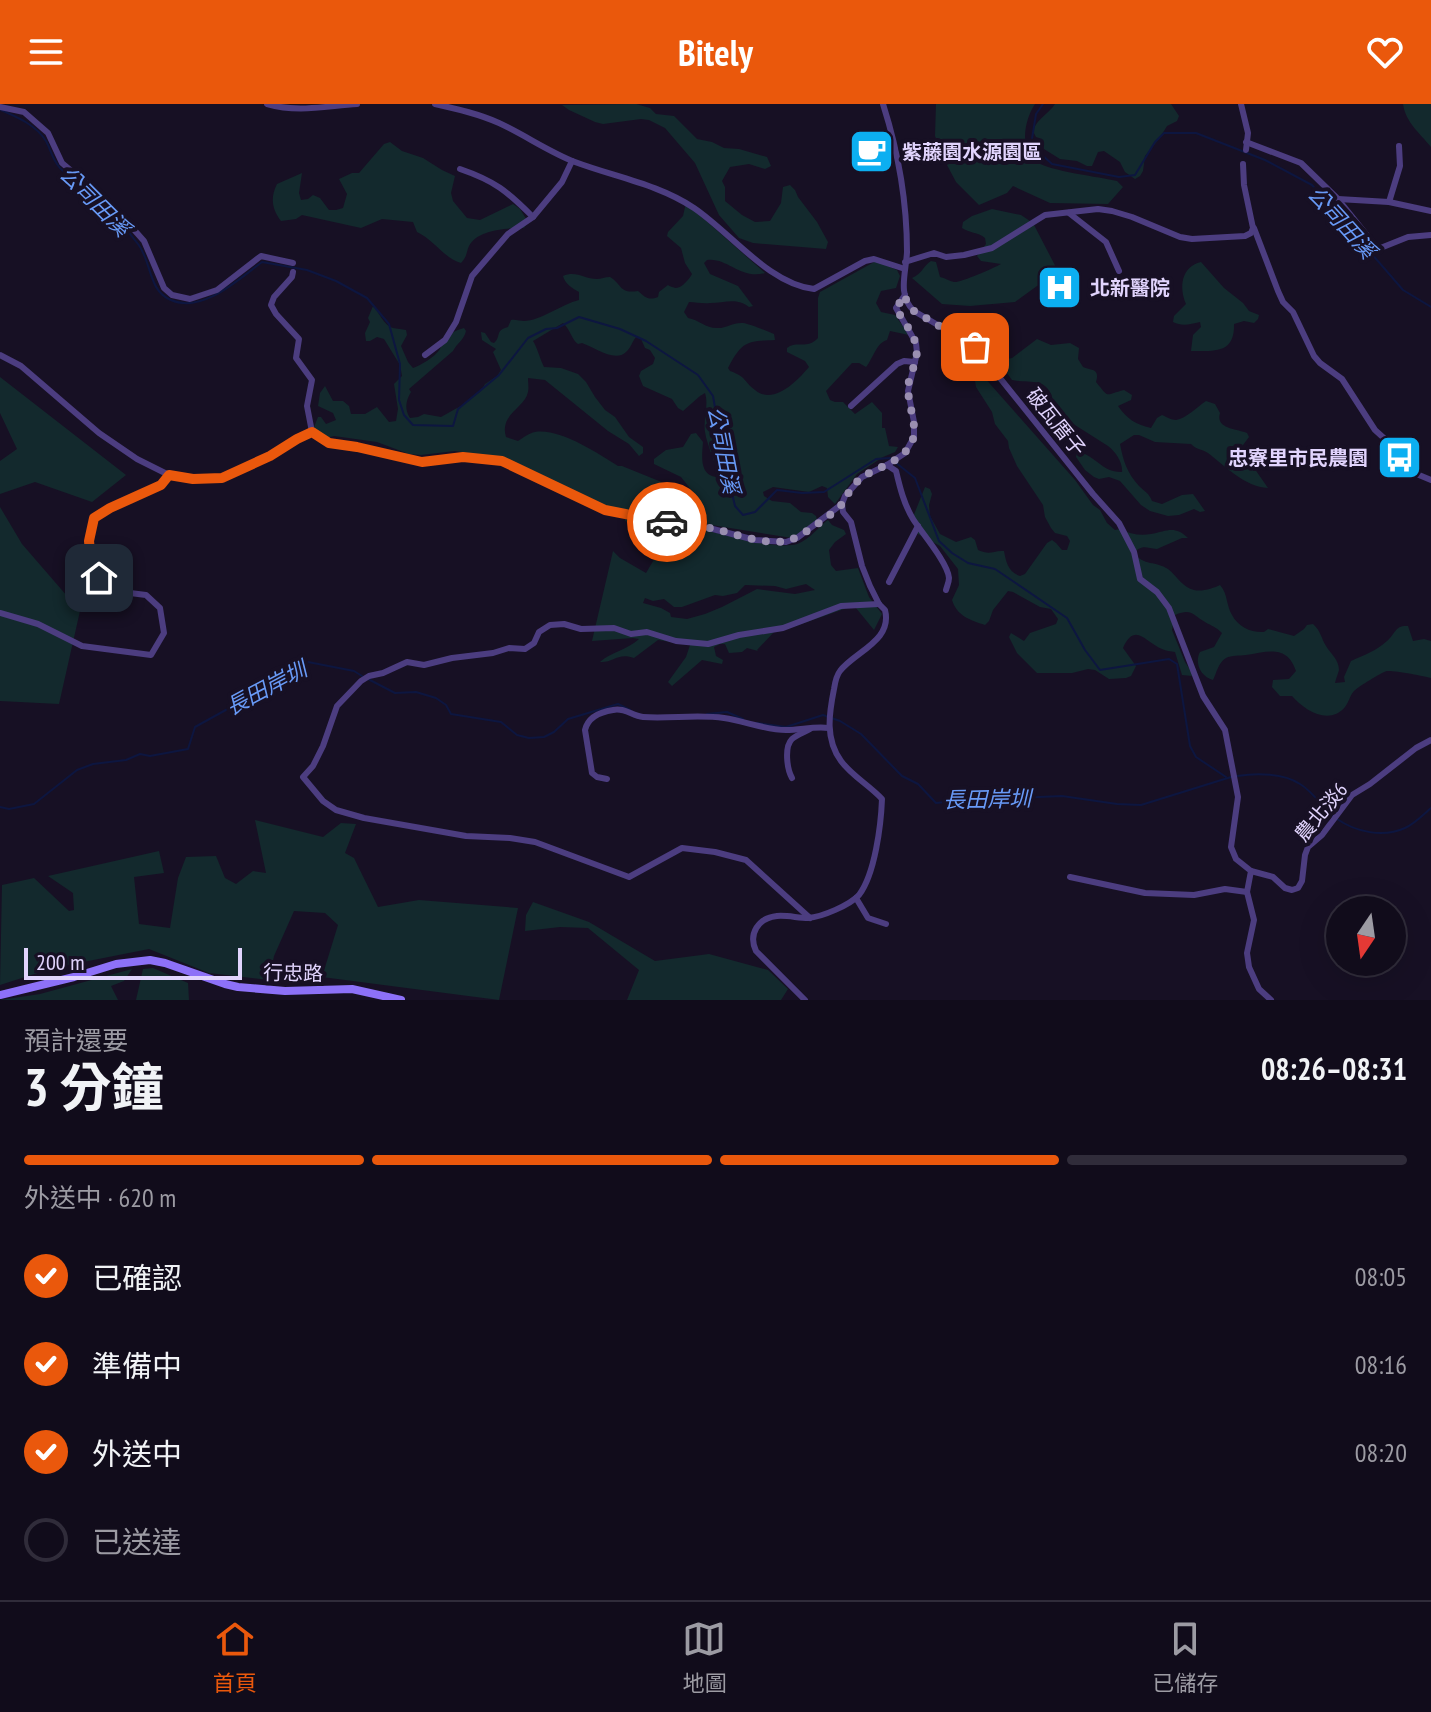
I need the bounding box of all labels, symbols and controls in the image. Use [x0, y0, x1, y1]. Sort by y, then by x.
text: Bitely [678, 29, 753, 76]
icon: menu [24, 30, 68, 74]
icon: heart [1363, 30, 1407, 74]
cafe icon: 紫藤園水源園區 [847, 128, 895, 176]
place label: 紫藤園水源園區 [902, 139, 1042, 165]
water label: 公司田溪 [54, 160, 138, 244]
water label: 公司田溪 [1302, 180, 1384, 266]
hospital icon: 北新醫院 [1035, 264, 1083, 312]
place label: 北新醫院 [1090, 275, 1170, 301]
pin [941, 313, 1009, 381]
icon: bag [953, 325, 997, 369]
street label: 破瓦厝子 [1021, 383, 1091, 461]
water label: 公司田溪 [702, 404, 747, 499]
bus stop icon: 忠寮里市民農園 [1375, 434, 1423, 482]
place label: 忠寮里市民農園 [1228, 445, 1368, 471]
courier [627, 482, 707, 562]
icon: car [645, 500, 689, 544]
pin [65, 544, 133, 612]
icon: home [77, 556, 121, 600]
water label: 長田岸圳 [221, 654, 314, 721]
street label: 農北淡6 [1289, 777, 1353, 847]
water label: 長田岸圳 [943, 784, 1034, 814]
north arrow [1326, 896, 1406, 976]
map controls [1326, 896, 1406, 976]
scale bar [24, 944, 242, 980]
text: 200 m [36, 948, 85, 976]
street label: 行忠路 [263, 959, 323, 987]
text: 預計還要 [24, 1024, 128, 1057]
text: 08:26–08:31 [1261, 1049, 1407, 1088]
text: 3 分鐘 [24, 1053, 164, 1120]
text: 外送中 · 620 m [24, 1181, 176, 1214]
icon: check [24, 1254, 68, 1298]
text: 已確認 [92, 1258, 182, 1297]
text: 08:05 [1355, 1260, 1407, 1293]
icon: check [24, 1342, 68, 1386]
text: 準備中 [92, 1346, 182, 1385]
text: 08:16 [1355, 1348, 1407, 1381]
icon: check [24, 1430, 68, 1474]
text: 外送中 [92, 1434, 182, 1473]
text: 08:20 [1355, 1436, 1407, 1469]
text: 已送達 [92, 1522, 182, 1561]
tab: 首頁 [213, 1617, 257, 1697]
tab: 地圖 [682, 1617, 726, 1697]
tab: 已儲存 [1152, 1617, 1218, 1697]

